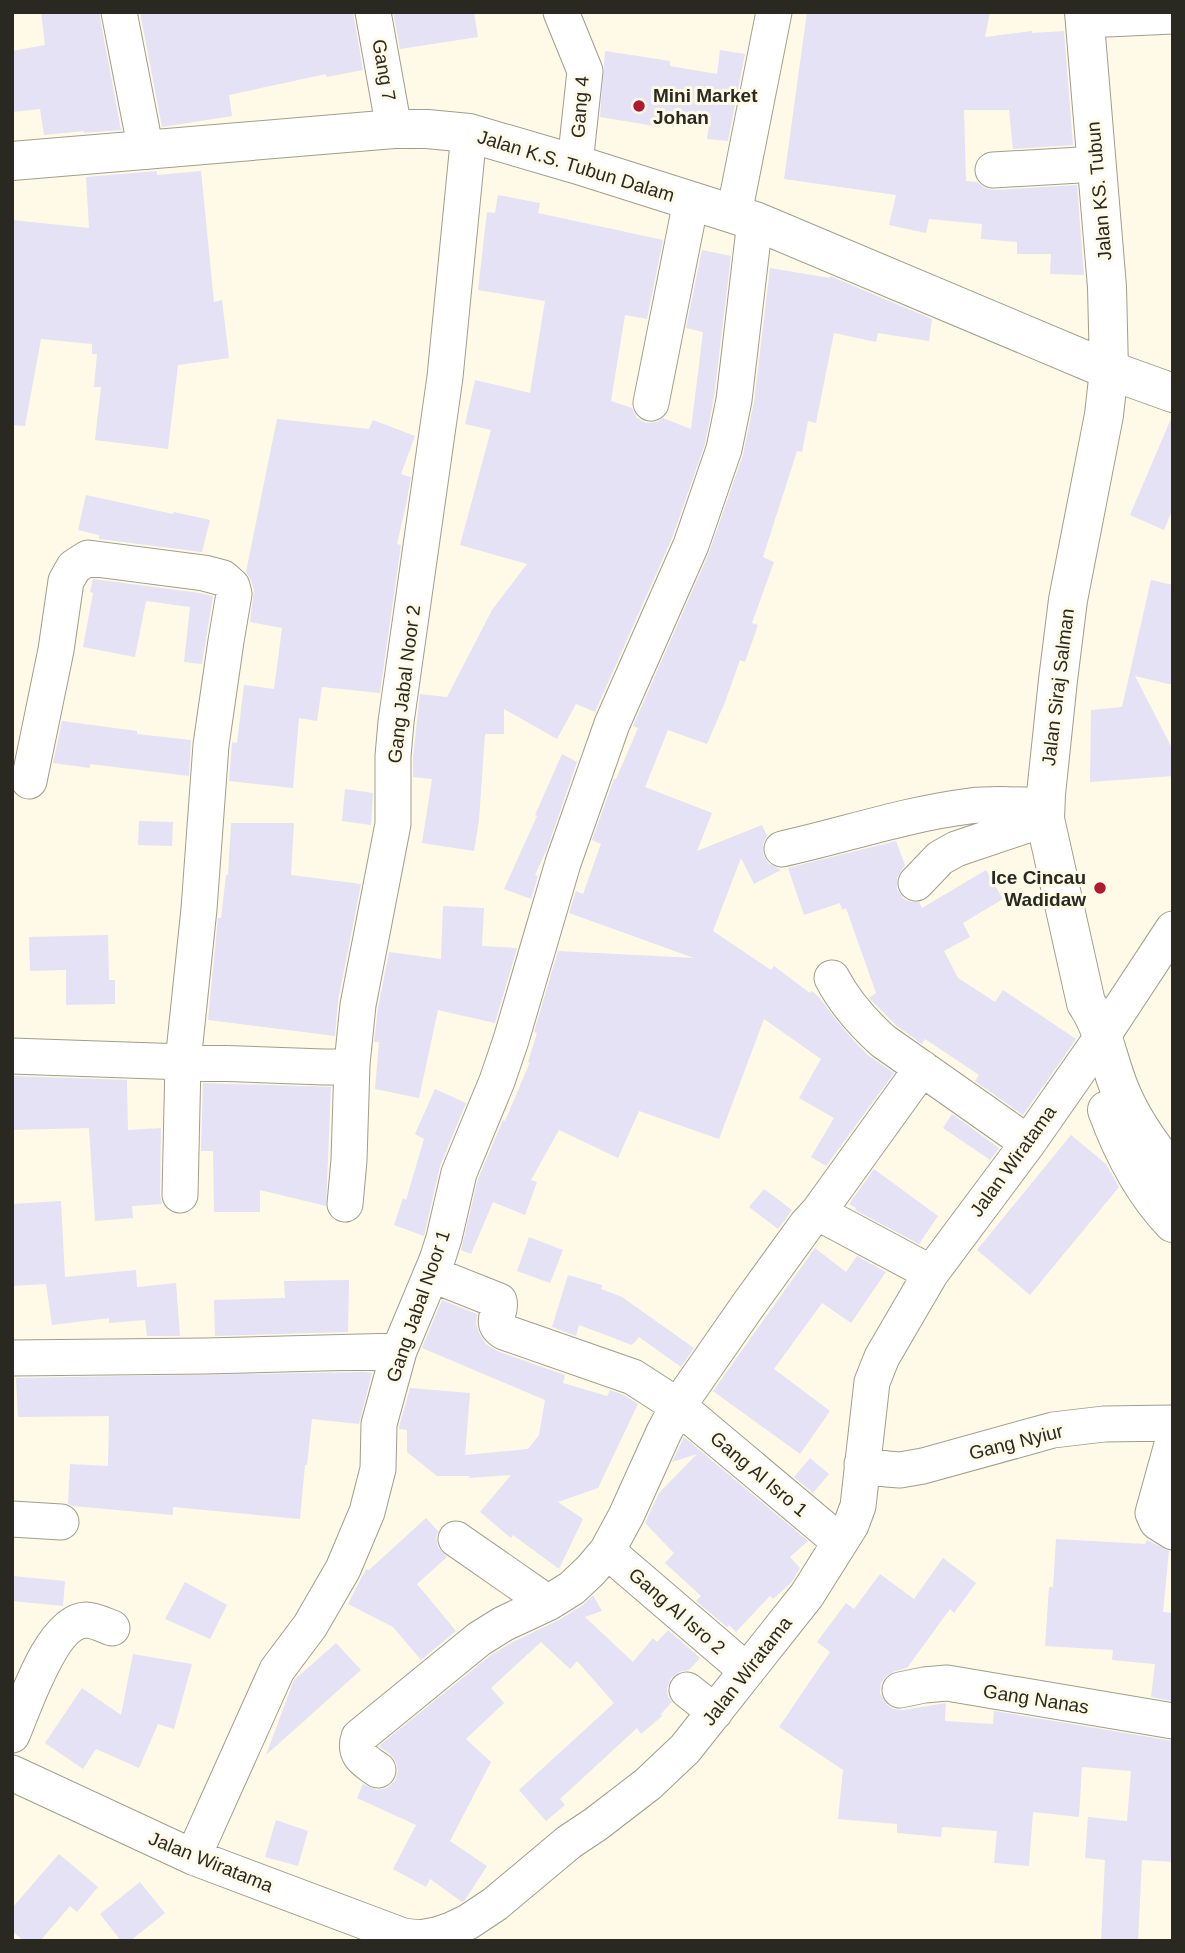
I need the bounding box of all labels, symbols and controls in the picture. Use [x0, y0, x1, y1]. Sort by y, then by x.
street label: Gang 7 [368, 37, 400, 103]
street label: Gang 4 [567, 75, 593, 139]
place label: Mini Market Johan [653, 85, 758, 128]
marker: Mini Market Johan [631, 98, 647, 114]
street label: Jalan KS. Tubun [1082, 121, 1116, 261]
street label: Jalan K.S. Tubun Dalam [475, 126, 677, 206]
street label: Gang Jabal Noor 2 [384, 604, 424, 764]
street label: Jalan Siraj Salman [1038, 607, 1078, 767]
place label: Ice Cincau Wadidaw [991, 867, 1086, 910]
marker: Ice Cincau Wadidaw [1092, 880, 1108, 896]
street label: Jalan Wiratama [966, 1101, 1061, 1221]
street label: Gang Jabal Noor 1 [382, 1227, 454, 1385]
street label: Gang Nyiur [967, 1420, 1066, 1464]
street label: Gang Al Isro 1 [706, 1427, 812, 1521]
street label: Gang Al Isro 2 [625, 1564, 729, 1658]
street label: Jalan Wiratama [698, 1612, 796, 1729]
street label: Gang Nanas [982, 1680, 1090, 1718]
street label: Jalan Wiratama [146, 1828, 277, 1897]

